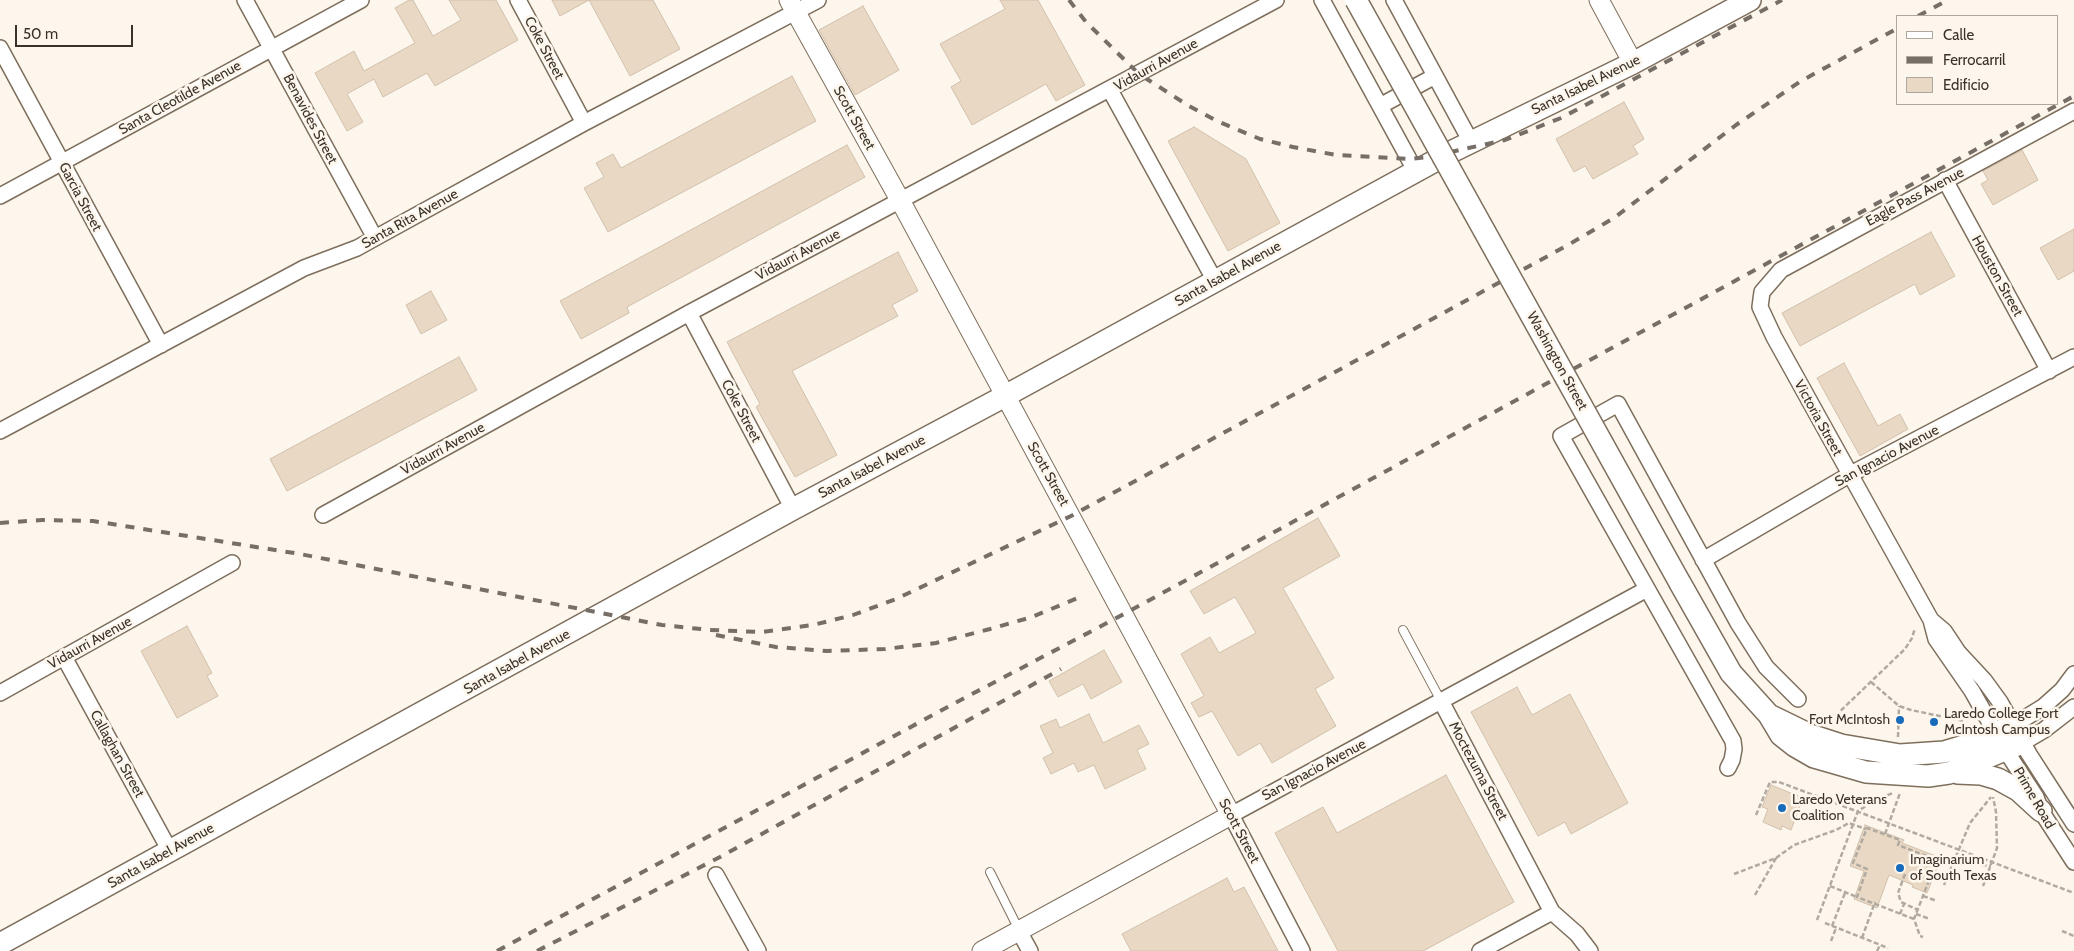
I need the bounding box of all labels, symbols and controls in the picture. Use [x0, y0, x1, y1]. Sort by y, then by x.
street label: Coke Street [521, 14, 567, 82]
scale bar [18, 15, 135, 47]
legend [1896, 15, 2059, 105]
text: 50 m [23, 25, 58, 43]
text: Calle [1943, 26, 1974, 44]
street label: Vidaurri Avenue [1111, 35, 1201, 95]
street label: Santa Isabel Avenue [1529, 51, 1643, 119]
text: Ferrocarril [1943, 51, 2006, 69]
street label: Santa Cleotilde Avenue [116, 57, 244, 139]
street label: Benavides Street [279, 71, 341, 167]
text: Edificio [1943, 76, 1989, 94]
street label: Scott Street [830, 83, 878, 153]
street label: Garcia Street [55, 160, 105, 234]
street label: Eagle Pass Avenue [1863, 164, 1967, 230]
street label: Santa Rita Avenue [359, 186, 461, 252]
street label: Vidaurri Avenue [753, 226, 843, 284]
street label: Houston Street [1968, 233, 2026, 319]
street label: Santa Isabel Avenue [1172, 238, 1284, 310]
street label: Washington Street [1523, 309, 1591, 413]
street label: Coke Street [718, 377, 764, 445]
street label: Victoria Street [1790, 377, 1846, 459]
street label: Vidaurri Avenue [398, 419, 488, 479]
street label: San Ignacio Avenue [1832, 422, 1942, 490]
street label: Santa Isabel Avenue [816, 432, 928, 502]
street label: Scott Street [1024, 439, 1072, 509]
street label: Vidaurri Avenue [45, 613, 135, 673]
street label: Santa Isabel Avenue [461, 626, 573, 698]
place label: Laredo College Fort McIntosh Campus [1944, 706, 2058, 739]
street label: Callaghan Street [86, 708, 148, 800]
place label: Fort McIntosh [1809, 712, 1890, 728]
marker: Fort McIntosh [1894, 714, 1906, 726]
marker: Laredo College Fort McIntosh Campus [1928, 716, 1940, 728]
street label: Moctezuma Street [1445, 719, 1511, 823]
street label: San Ignacio Avenue [1259, 736, 1369, 804]
street label: Prime Road [2010, 764, 2058, 832]
place label: Laredo Veterans Coalition [1792, 792, 1887, 824]
street label: Scott Street [1215, 796, 1263, 866]
marker: Laredo Veterans Coalition [1776, 802, 1788, 814]
street label: Santa Isabel Avenue [105, 820, 217, 892]
place label: Imaginarium of South Texas [1910, 852, 1997, 884]
marker: Imaginarium of South Texas [1894, 862, 1906, 874]

